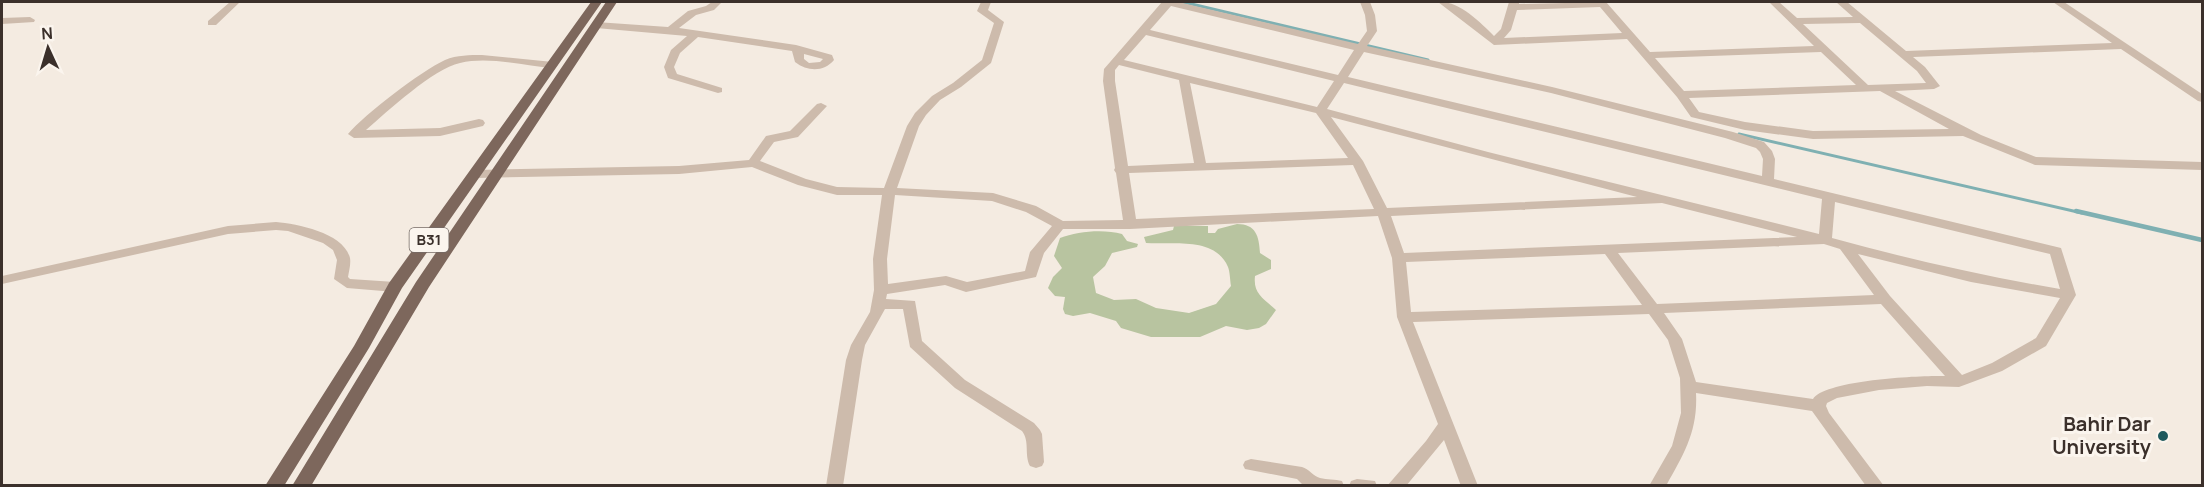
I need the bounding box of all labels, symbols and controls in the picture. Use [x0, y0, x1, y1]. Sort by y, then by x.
north arrow [18, 18, 78, 78]
text: N [40, 22, 53, 44]
road number: B31 [410, 228, 448, 252]
place label: Bahir Dar University [2052, 410, 2152, 460]
marker: Bahir Dar University [2156, 429, 2170, 443]

